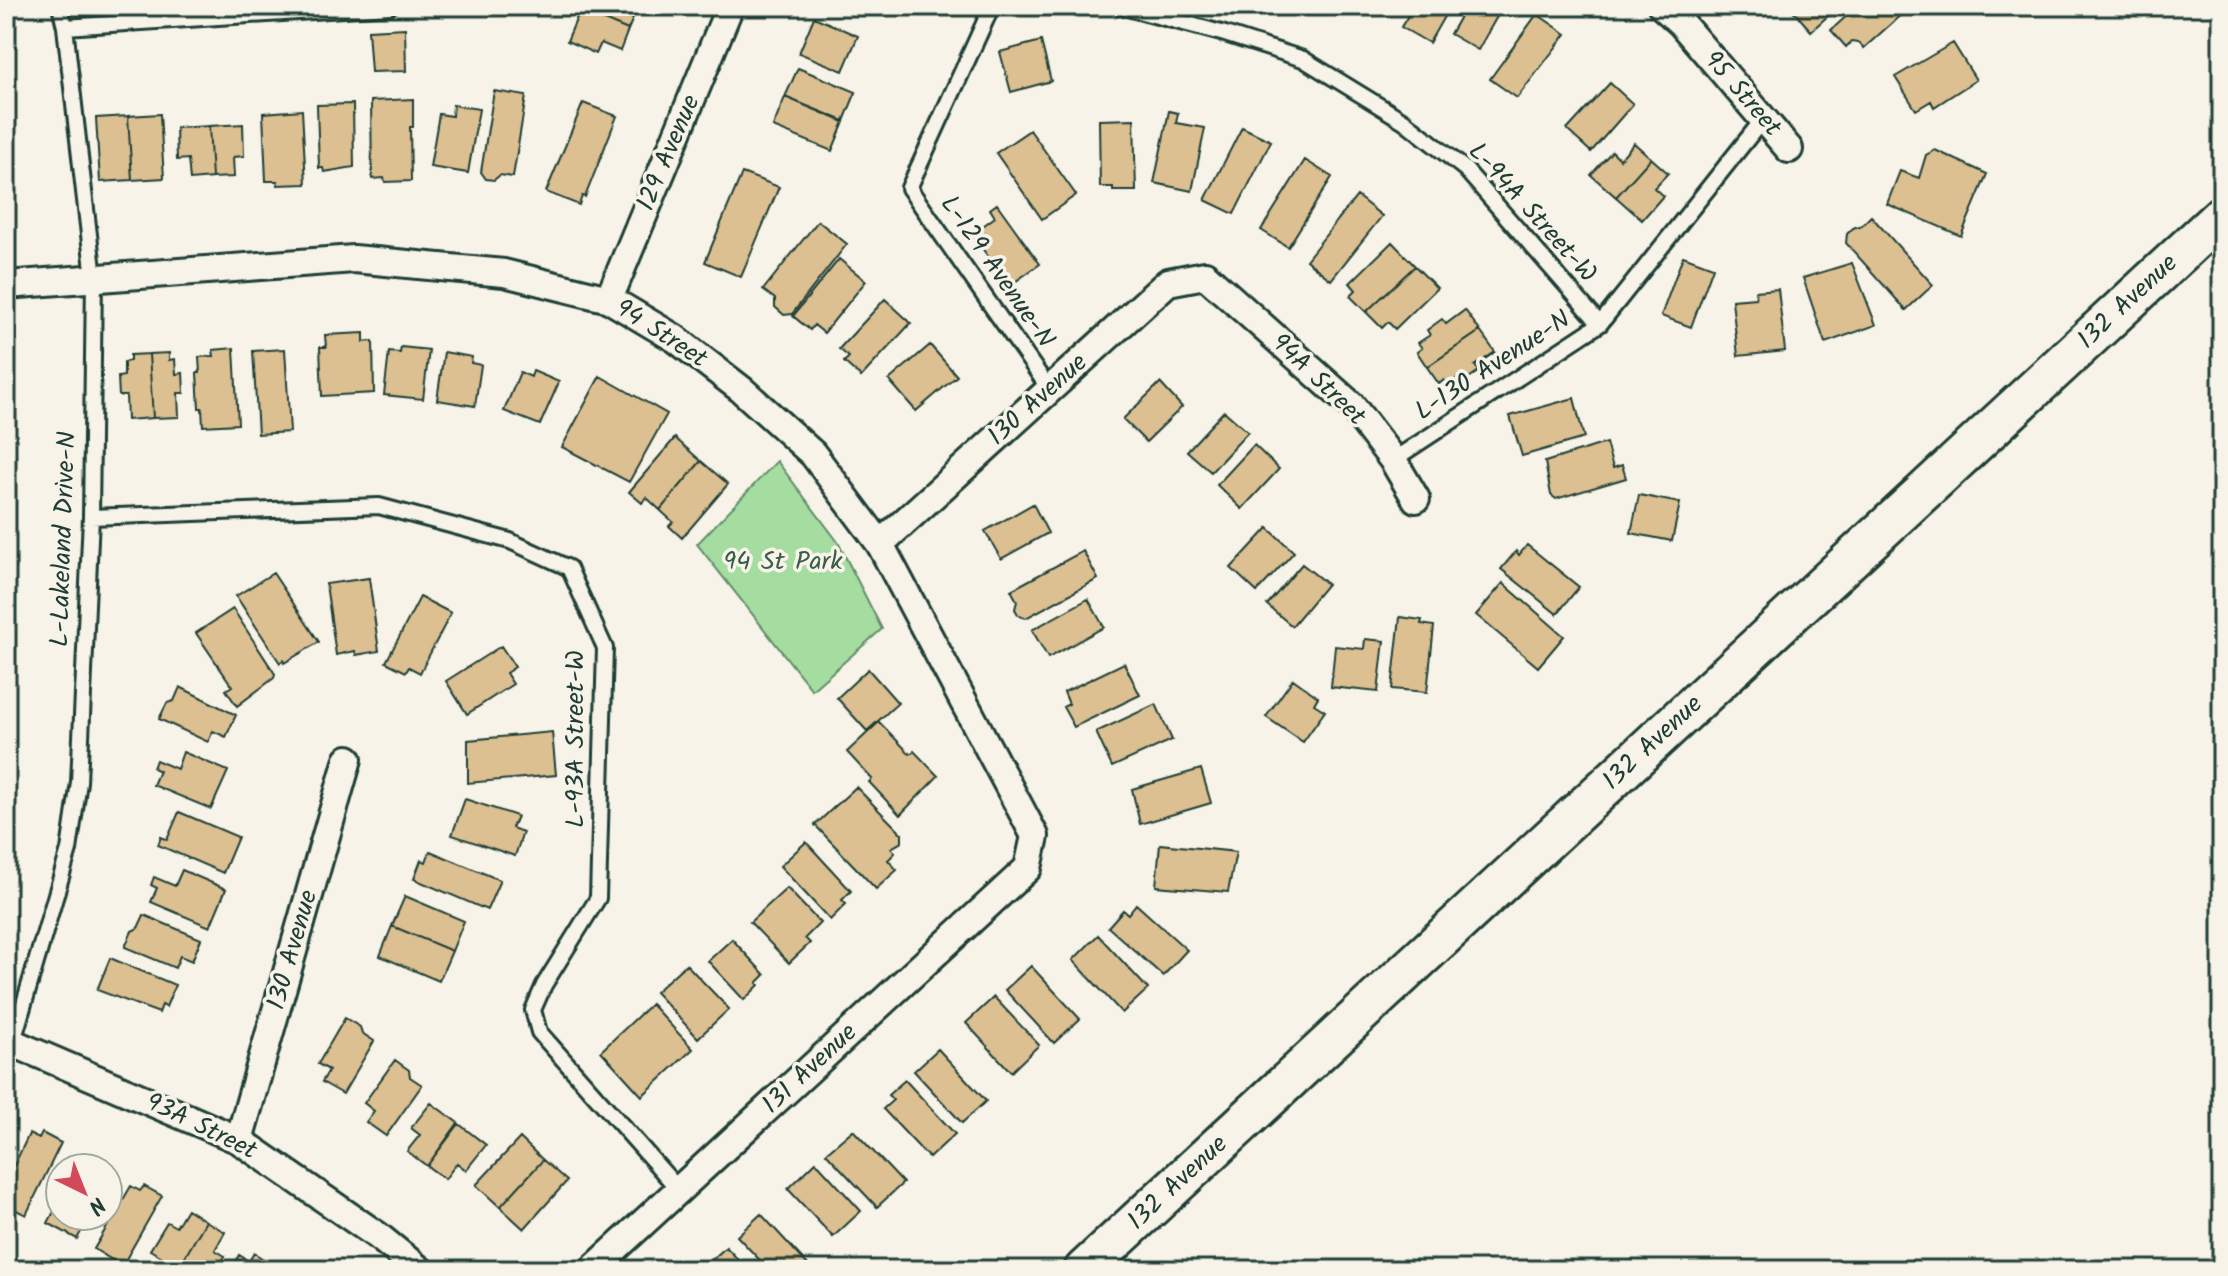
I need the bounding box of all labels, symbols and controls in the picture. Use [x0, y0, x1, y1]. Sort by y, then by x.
street label: 95 Street [1692, 41, 1792, 147]
street label: 129 Avenue [626, 88, 712, 218]
street label: L-94A Street-W [1457, 133, 1607, 293]
street label: L-129 Avenue-N [929, 187, 1065, 357]
street label: 132 Avenue [2068, 244, 2188, 360]
street label: 94 Street [606, 288, 717, 380]
street label: L-130 Avenue-N [1407, 300, 1579, 432]
street label: 94A Street [1261, 323, 1376, 437]
street label: 130 Avenue [978, 343, 1098, 457]
street label: L-Lakeland Drive-N [39, 430, 89, 648]
park label: 94 St Park [724, 541, 843, 583]
street label: L-93A Street-W [555, 650, 597, 828]
street label: 132 Avenue [1593, 685, 1713, 801]
street label: 130 Avenue [256, 885, 330, 1015]
street label: 131 Avenue [752, 1013, 868, 1125]
street label: 93A Street [138, 1082, 265, 1173]
street label: 132 Avenue [1118, 1125, 1238, 1241]
north arrow [44, 1152, 124, 1232]
text: N [79, 1187, 113, 1222]

